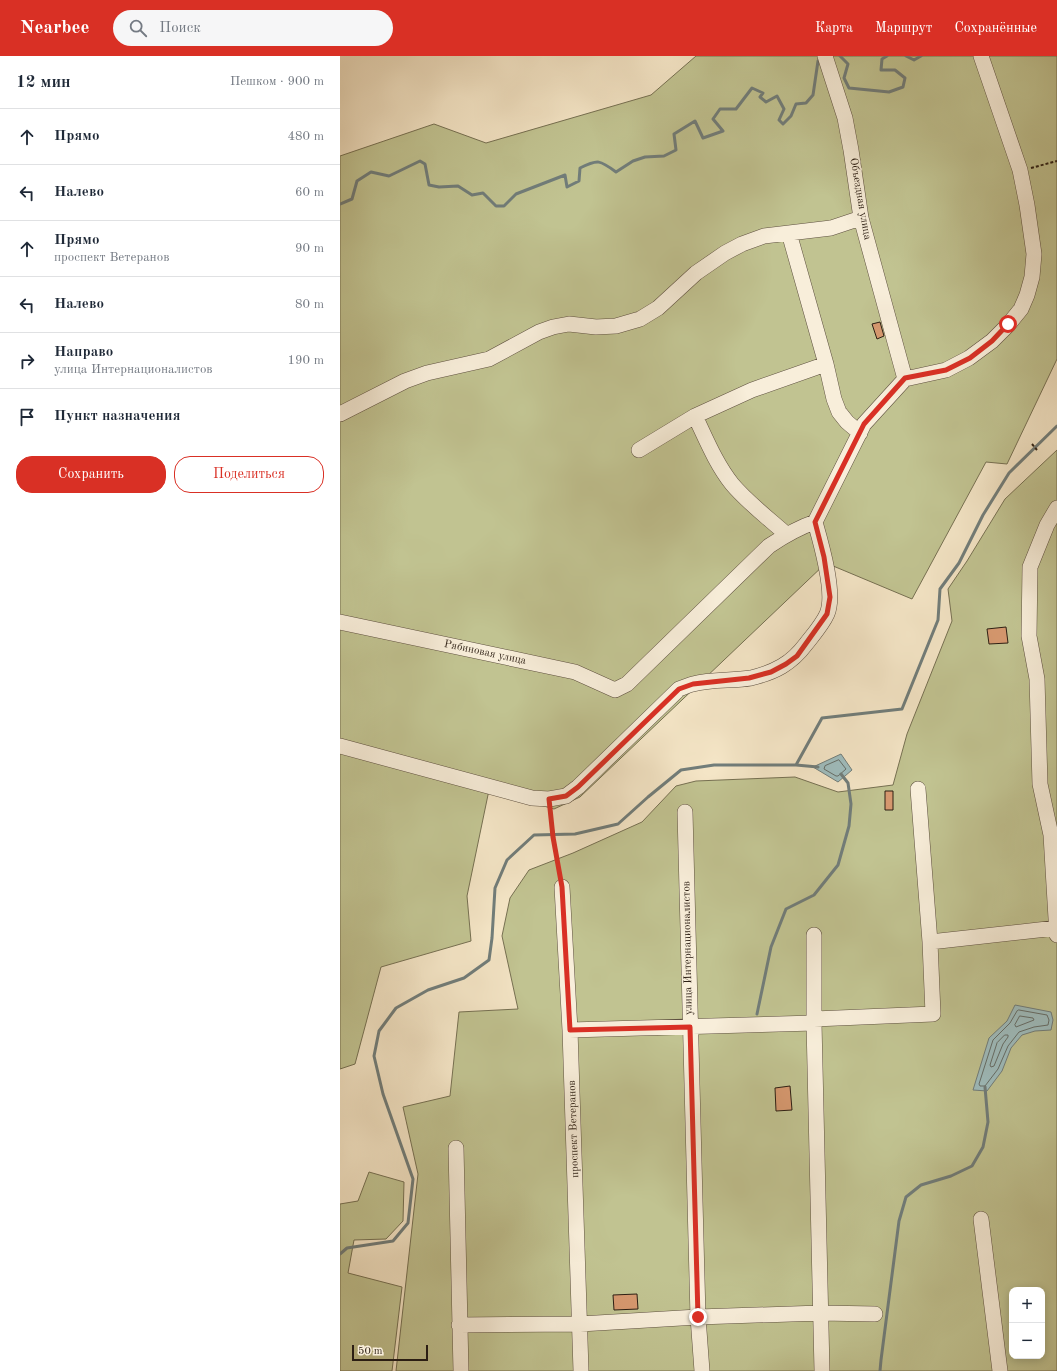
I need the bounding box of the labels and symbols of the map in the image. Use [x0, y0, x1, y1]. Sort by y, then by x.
street label: Объездная улица [847, 157, 873, 241]
route start [999, 315, 1017, 333]
street label: Рябиновая улица [443, 639, 528, 667]
street label: улица Интернационалистов [681, 881, 695, 1015]
street label: проспект Ветеранов [567, 1080, 581, 1178]
route end [689, 1308, 707, 1326]
scale bar [352, 1343, 428, 1362]

